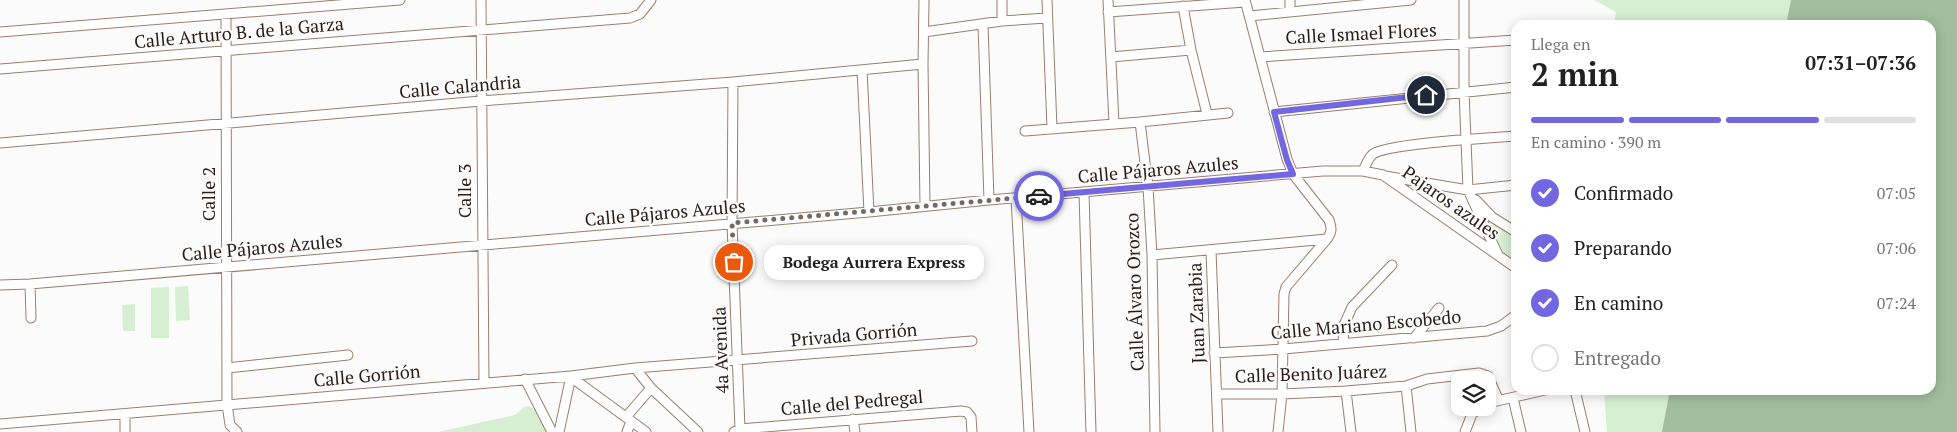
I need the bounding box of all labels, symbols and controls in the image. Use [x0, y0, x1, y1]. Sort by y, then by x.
street label: Calle Arturo B. de la Garza [133, 11, 345, 53]
street label: Calle Ismael Flores [1285, 17, 1437, 49]
text: Llega en [1531, 33, 1591, 55]
text: 07:31–07:36 [1805, 50, 1916, 75]
text: 2 min [1531, 53, 1619, 95]
street label: Calle Calandria [398, 69, 522, 103]
pin [1405, 74, 1447, 116]
icon: home [1412, 81, 1440, 109]
text: En camino · 390 m [1531, 131, 1661, 153]
street label: Calle Pájaros Azules [1076, 150, 1239, 188]
street label: Pajaros azules [1398, 160, 1505, 245]
street label: Calle 3 [452, 164, 476, 218]
street label: Calle 2 [196, 167, 220, 221]
courier [1014, 171, 1064, 221]
icon: check [1531, 179, 1559, 207]
text: Confirmado [1574, 180, 1673, 205]
icon: car [1025, 182, 1053, 210]
text: 07:05 [1877, 182, 1916, 204]
street label: Calle Pájaros Azules [583, 193, 746, 231]
street label: Calle Álvaro Orozco [1119, 212, 1149, 372]
street label: Calle Pájaros Azules [180, 228, 343, 266]
icon: check [1531, 234, 1559, 262]
text: Preparando [1574, 235, 1672, 260]
text: 07:06 [1877, 237, 1916, 259]
pin [713, 241, 755, 283]
callout: Bodega Aurrera Express [764, 244, 984, 280]
icon: bag [720, 248, 748, 276]
text: Bodega Aurrera Express [783, 251, 965, 273]
street label: Juan Zarabia [1182, 262, 1210, 364]
icon: check [1531, 289, 1559, 317]
text: En camino [1574, 290, 1663, 315]
text: 07:24 [1877, 292, 1916, 314]
street label: Calle Mariano Escobedo [1270, 304, 1462, 344]
street label: 4a Avenida [706, 306, 734, 394]
street label: Privada Gorrión [790, 316, 918, 351]
text: Entregado [1574, 345, 1661, 370]
street label: Calle Gorrión [312, 358, 422, 392]
street label: Calle Benito Juárez [1234, 358, 1387, 388]
map controls [1451, 371, 1496, 416]
button: layers [1451, 371, 1496, 416]
street label: Calle del Pedregal [780, 384, 924, 420]

